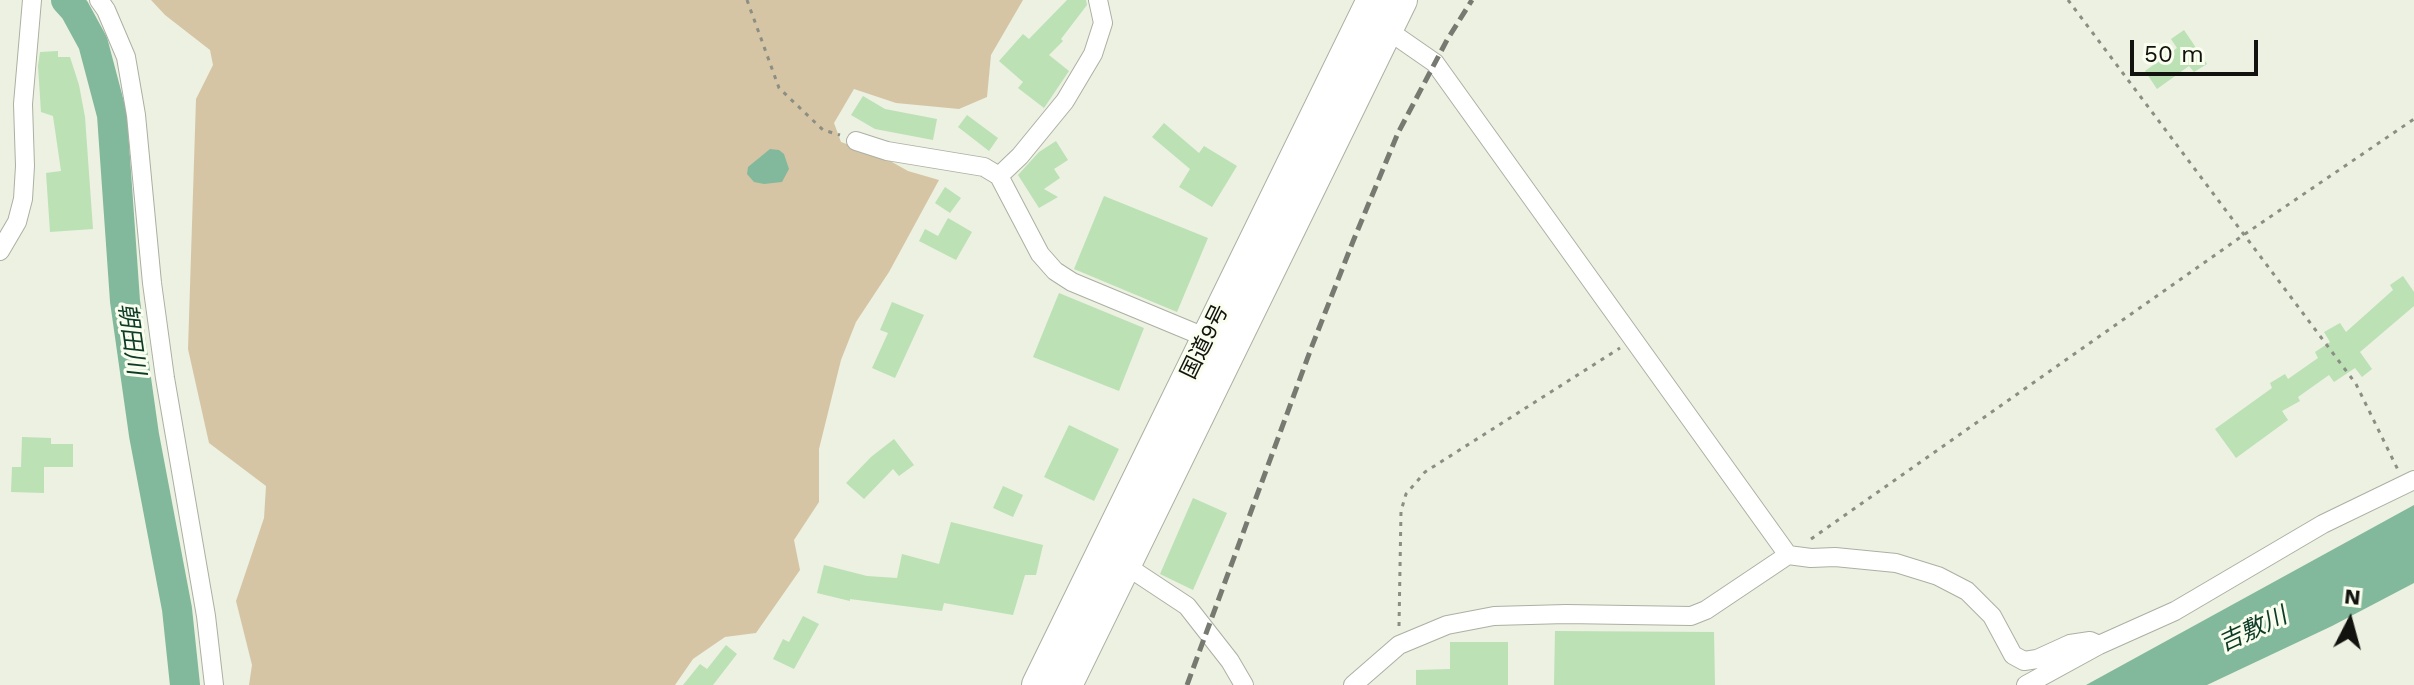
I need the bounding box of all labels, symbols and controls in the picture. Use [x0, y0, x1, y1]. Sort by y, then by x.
scale bar [2134, 24, 2262, 74]
text: 50 m [2144, 40, 2204, 68]
street label: 国道9号 [1176, 300, 1234, 384]
water label: 朝田川 [112, 301, 150, 377]
north arrow [2310, 581, 2390, 661]
text: N [2343, 583, 2362, 610]
water label: 吉敷川 [2214, 602, 2292, 658]

